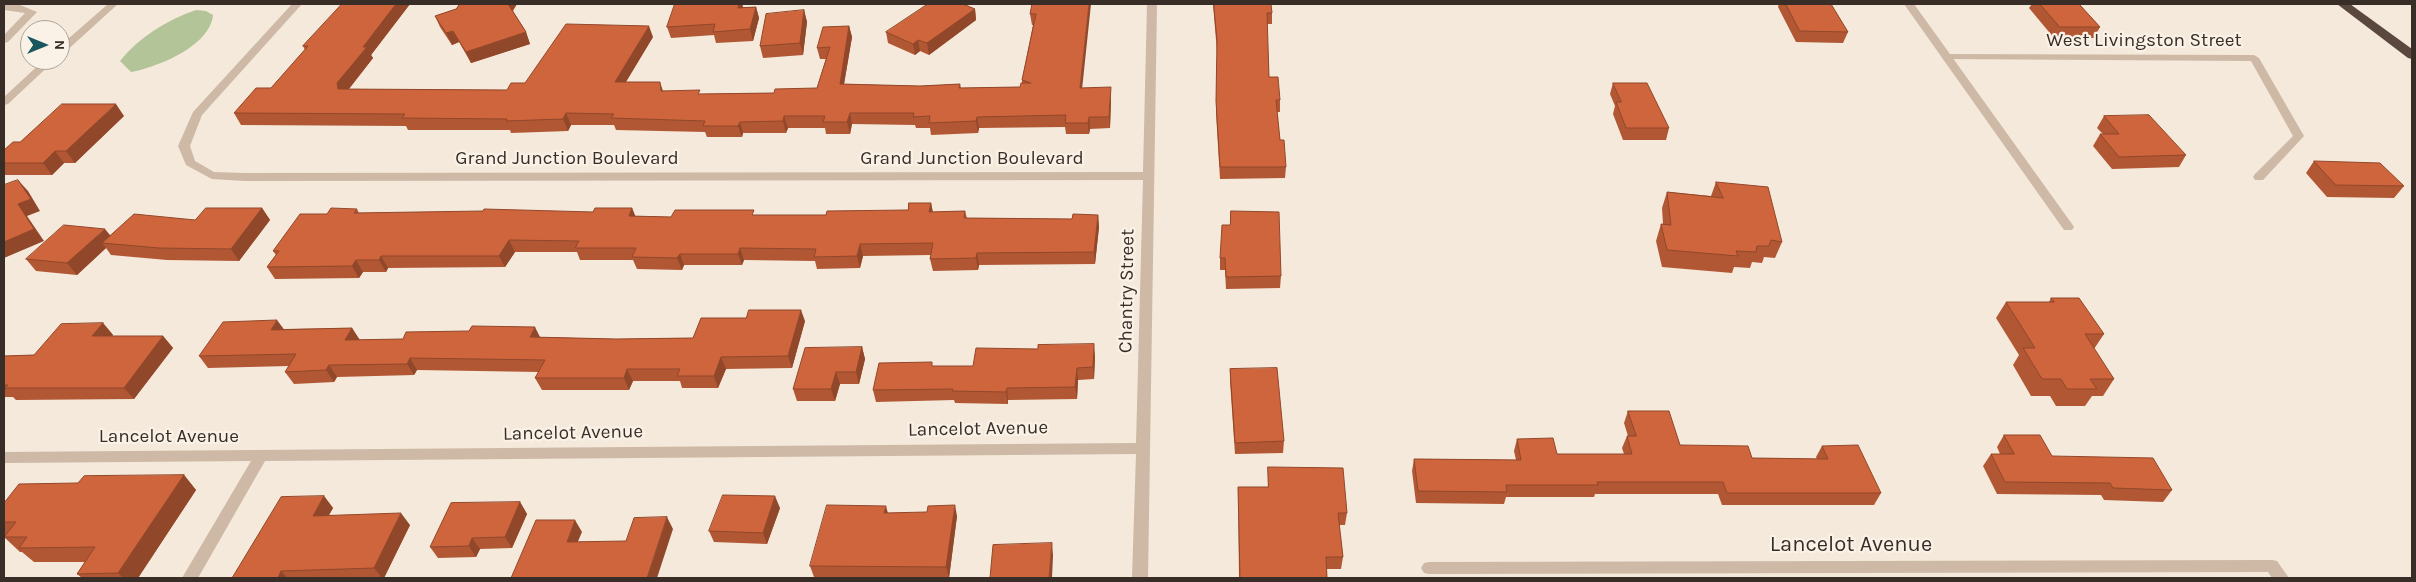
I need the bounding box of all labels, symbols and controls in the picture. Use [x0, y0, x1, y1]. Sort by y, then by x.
north arrow [20, 20, 70, 70]
street label: West Livingston Street [2046, 30, 2242, 52]
text: N [51, 40, 68, 50]
street label: Grand Junction Boulevard [455, 148, 679, 170]
street label: Grand Junction Boulevard [860, 148, 1084, 170]
street label: Chantry Street [1115, 229, 1139, 353]
street label: Lancelot Avenue [908, 416, 1048, 442]
street label: Lancelot Avenue [503, 420, 643, 446]
street label: Lancelot Avenue [99, 426, 239, 448]
street label: Lancelot Avenue [1770, 532, 1932, 558]

